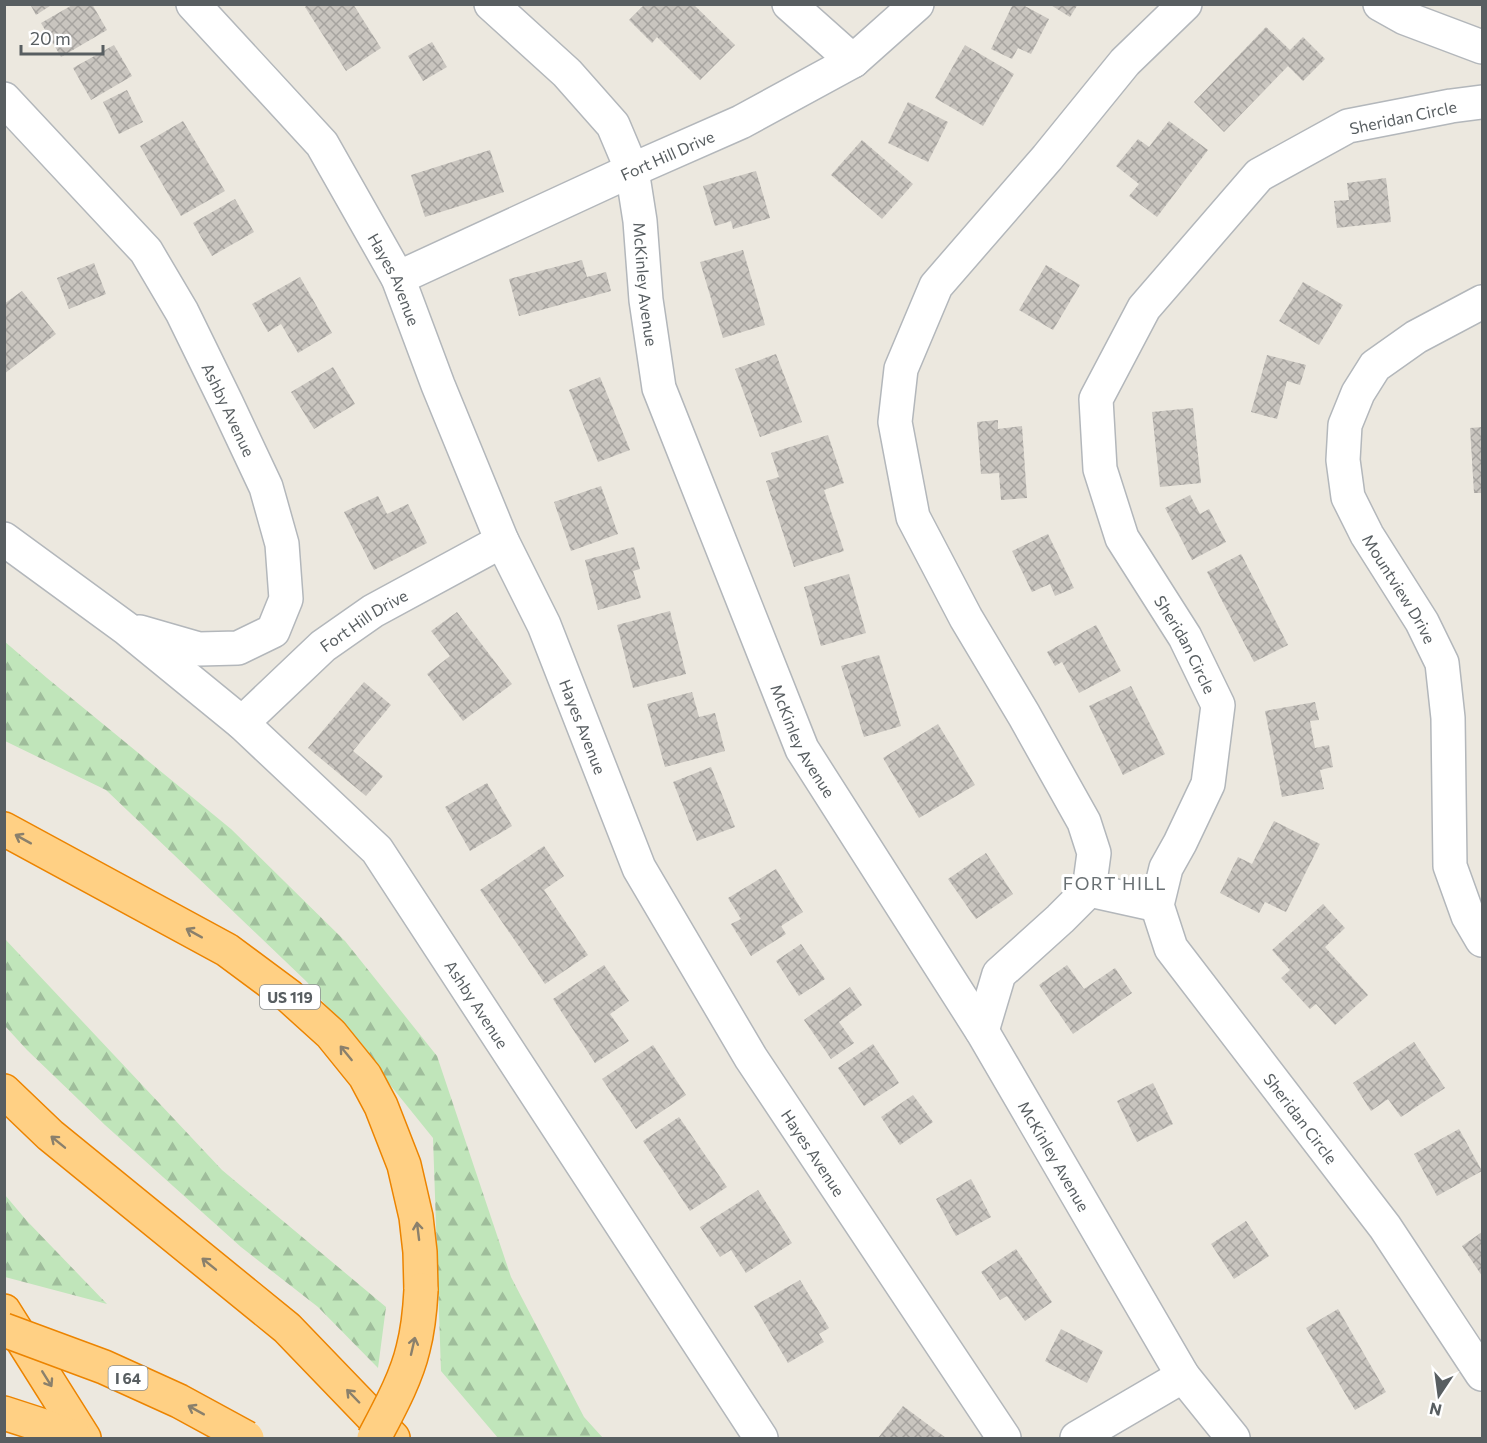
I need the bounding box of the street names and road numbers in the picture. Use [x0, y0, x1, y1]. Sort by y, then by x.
street label: Sheridan Circle [1348, 96, 1458, 138]
street label: Fort Hill Drive [617, 126, 717, 184]
street label: McKinley Avenue [631, 222, 662, 347]
street label: Hayes Avenue [365, 229, 424, 328]
street label: Ashby Avenue [199, 359, 260, 459]
street label: Mountview Drive [1359, 530, 1440, 646]
street label: Fort Hill Drive [316, 585, 410, 655]
street label: Sheridan Circle [1151, 591, 1220, 696]
street label: Hayes Avenue [556, 676, 611, 777]
street label: McKinley Avenue [768, 681, 840, 801]
street label: Ashby Avenue [442, 956, 513, 1052]
road number: US 119 [260, 985, 320, 1009]
street label: Sheridan Circle [1261, 1069, 1342, 1167]
street label: McKinley Avenue [1015, 1097, 1094, 1214]
street label: Hayes Avenue [778, 1105, 850, 1199]
road number: I 64 [108, 1366, 148, 1390]

